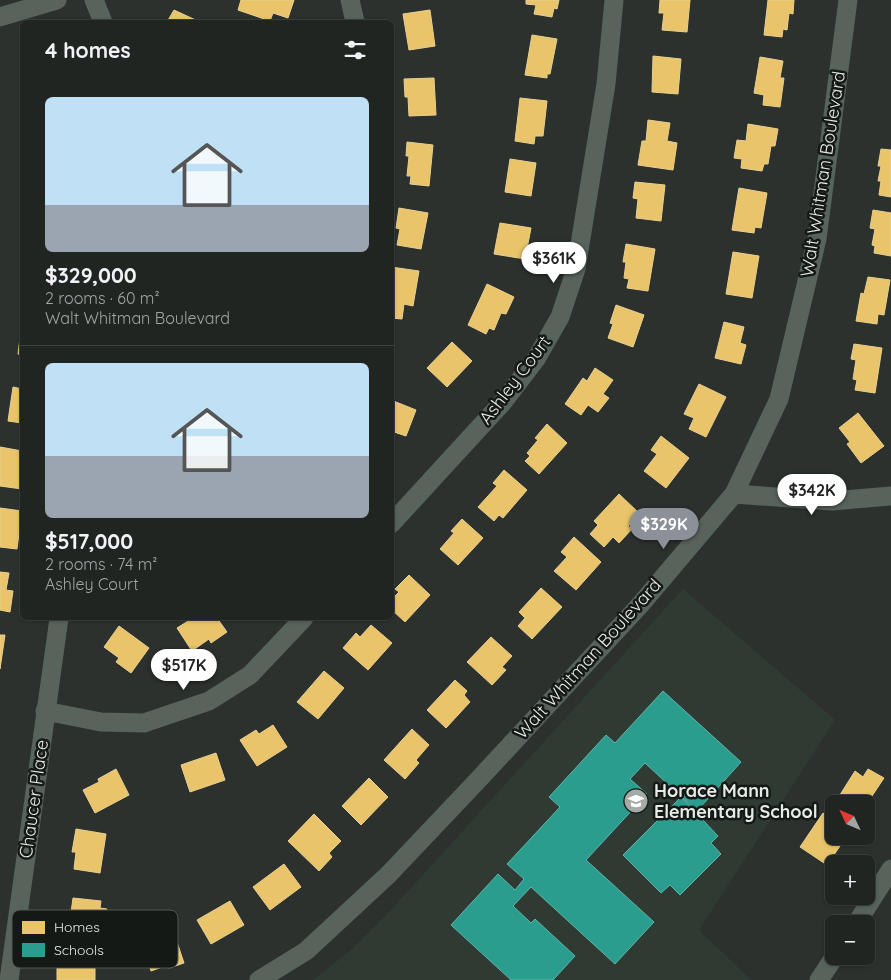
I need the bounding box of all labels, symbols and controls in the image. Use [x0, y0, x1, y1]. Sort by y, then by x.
icon: filters [341, 36, 369, 64]
text: 4 homes [45, 37, 131, 63]
street label: Walt Whitman Boulevard [795, 69, 850, 279]
icon: home [162, 130, 252, 220]
pin: $361K [519, 242, 589, 284]
text: $361K [532, 248, 576, 268]
text: $329,000 [45, 262, 137, 288]
text: 2 rooms · 60 m² [45, 288, 159, 308]
text: Walt Whitman Boulevard [45, 308, 230, 328]
street label: Ashley Court [474, 331, 555, 429]
icon: home [162, 395, 252, 485]
pin: $342K [777, 474, 847, 516]
text: $342K [788, 480, 836, 500]
pin: $329K [629, 508, 699, 550]
text: $329K [641, 514, 687, 534]
text: $517,000 [45, 528, 133, 554]
text: 2 rooms · 74 m² [45, 554, 157, 574]
text: Ashley Court [45, 574, 139, 594]
street label: Walt Whitman Boulevard [509, 574, 666, 744]
pin: $517K [149, 648, 219, 691]
text: $517K [162, 655, 206, 675]
street label: Chaucer Place [14, 738, 53, 860]
place label: Horace Mann Elementary School [654, 779, 818, 823]
school or university icon: Horace Mann Elementary School [623, 788, 649, 814]
north arrow [825, 795, 875, 845]
map controls [825, 795, 875, 965]
button: + [825, 855, 875, 905]
legend [12, 910, 178, 968]
button: − [825, 915, 875, 965]
text: Homes [54, 918, 100, 936]
text: Schools [54, 941, 104, 959]

